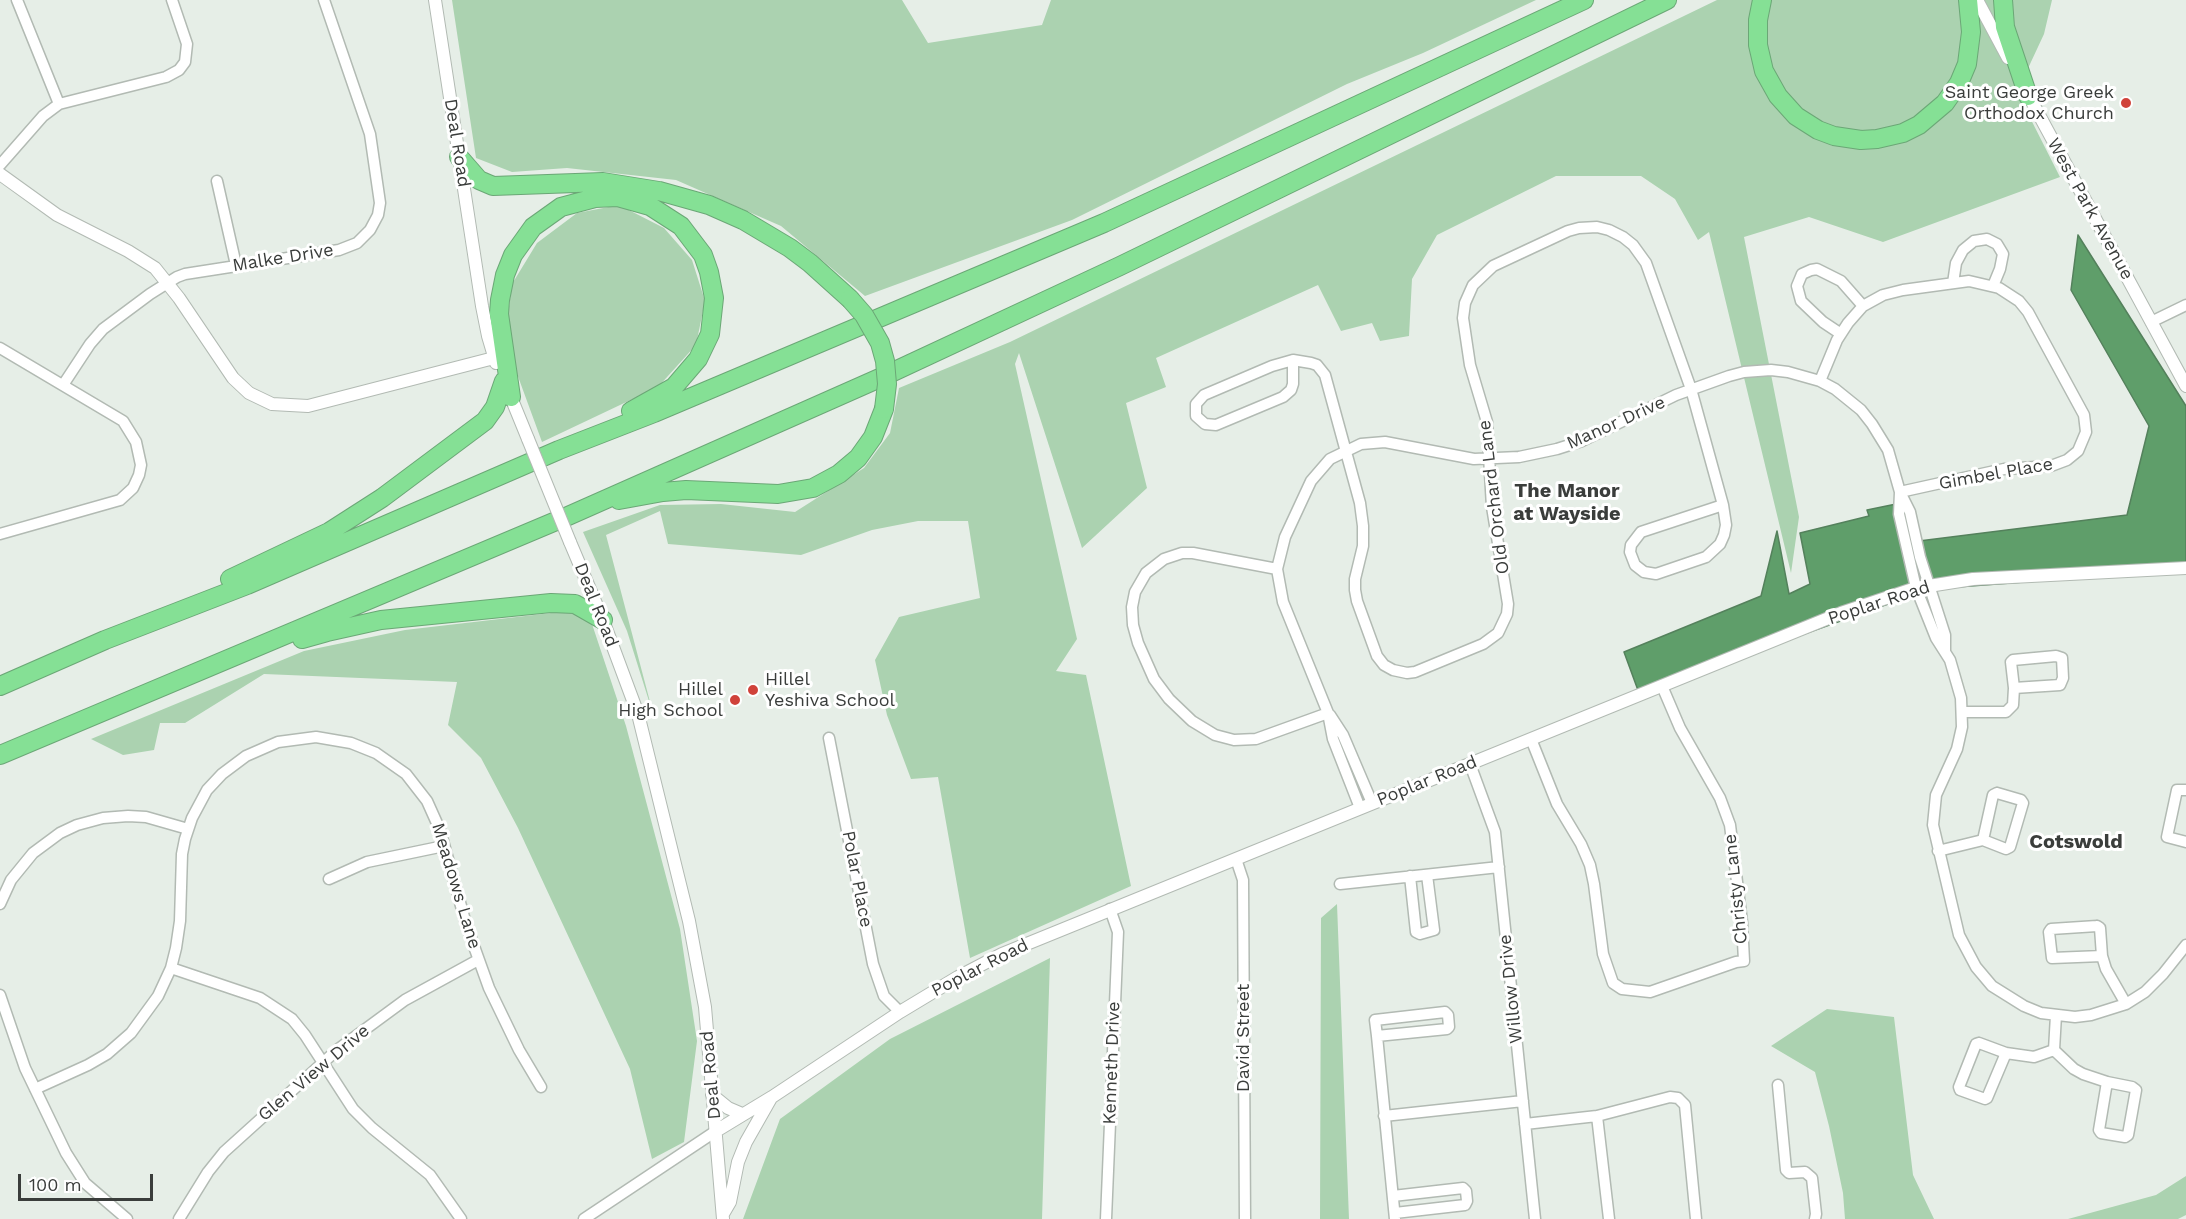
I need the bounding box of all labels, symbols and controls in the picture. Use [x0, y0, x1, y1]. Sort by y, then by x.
place label: Saint George Greek Orthodox Church [1945, 82, 2114, 124]
marker: Saint George Greek Orthodox Church [2119, 96, 2133, 110]
street label: Deal Road [439, 97, 475, 189]
street label: West Park Avenue [2042, 134, 2138, 284]
street label: Malke Drive [231, 239, 335, 277]
street label: Manor Drive [1563, 392, 1669, 454]
street label: Old Orchard Lane [1474, 419, 1514, 575]
street label: Gimbel Place [1937, 453, 2055, 495]
district label: The Manor at Wayside [1513, 479, 1621, 526]
street label: Deal Road [569, 560, 623, 650]
street label: Poplar Road [1825, 576, 1933, 630]
place label: Hillel Yeshiva School [765, 669, 895, 712]
place label: Hillel High School [618, 679, 723, 722]
marker: Hillel Yeshiva School [746, 683, 760, 697]
marker: Hillel High School [728, 693, 742, 707]
street label: Poplar Road [1374, 751, 1480, 811]
street label: Meadows Lane [427, 820, 485, 952]
street label: Polar Place [837, 829, 877, 929]
district label: Cotswold [2029, 830, 2123, 854]
street label: Christy Lane [1719, 833, 1753, 945]
street label: Willow Drive [1495, 933, 1527, 1045]
street label: Poplar Road [928, 934, 1032, 1002]
street label: David Street [1233, 984, 1255, 1092]
street label: Kenneth Drive [1099, 1001, 1125, 1125]
street label: Glen View Drive [254, 1020, 374, 1126]
street label: Deal Road [696, 1030, 726, 1120]
scale bar [21, 1162, 156, 1200]
text: 100 m [29, 1174, 82, 1195]

